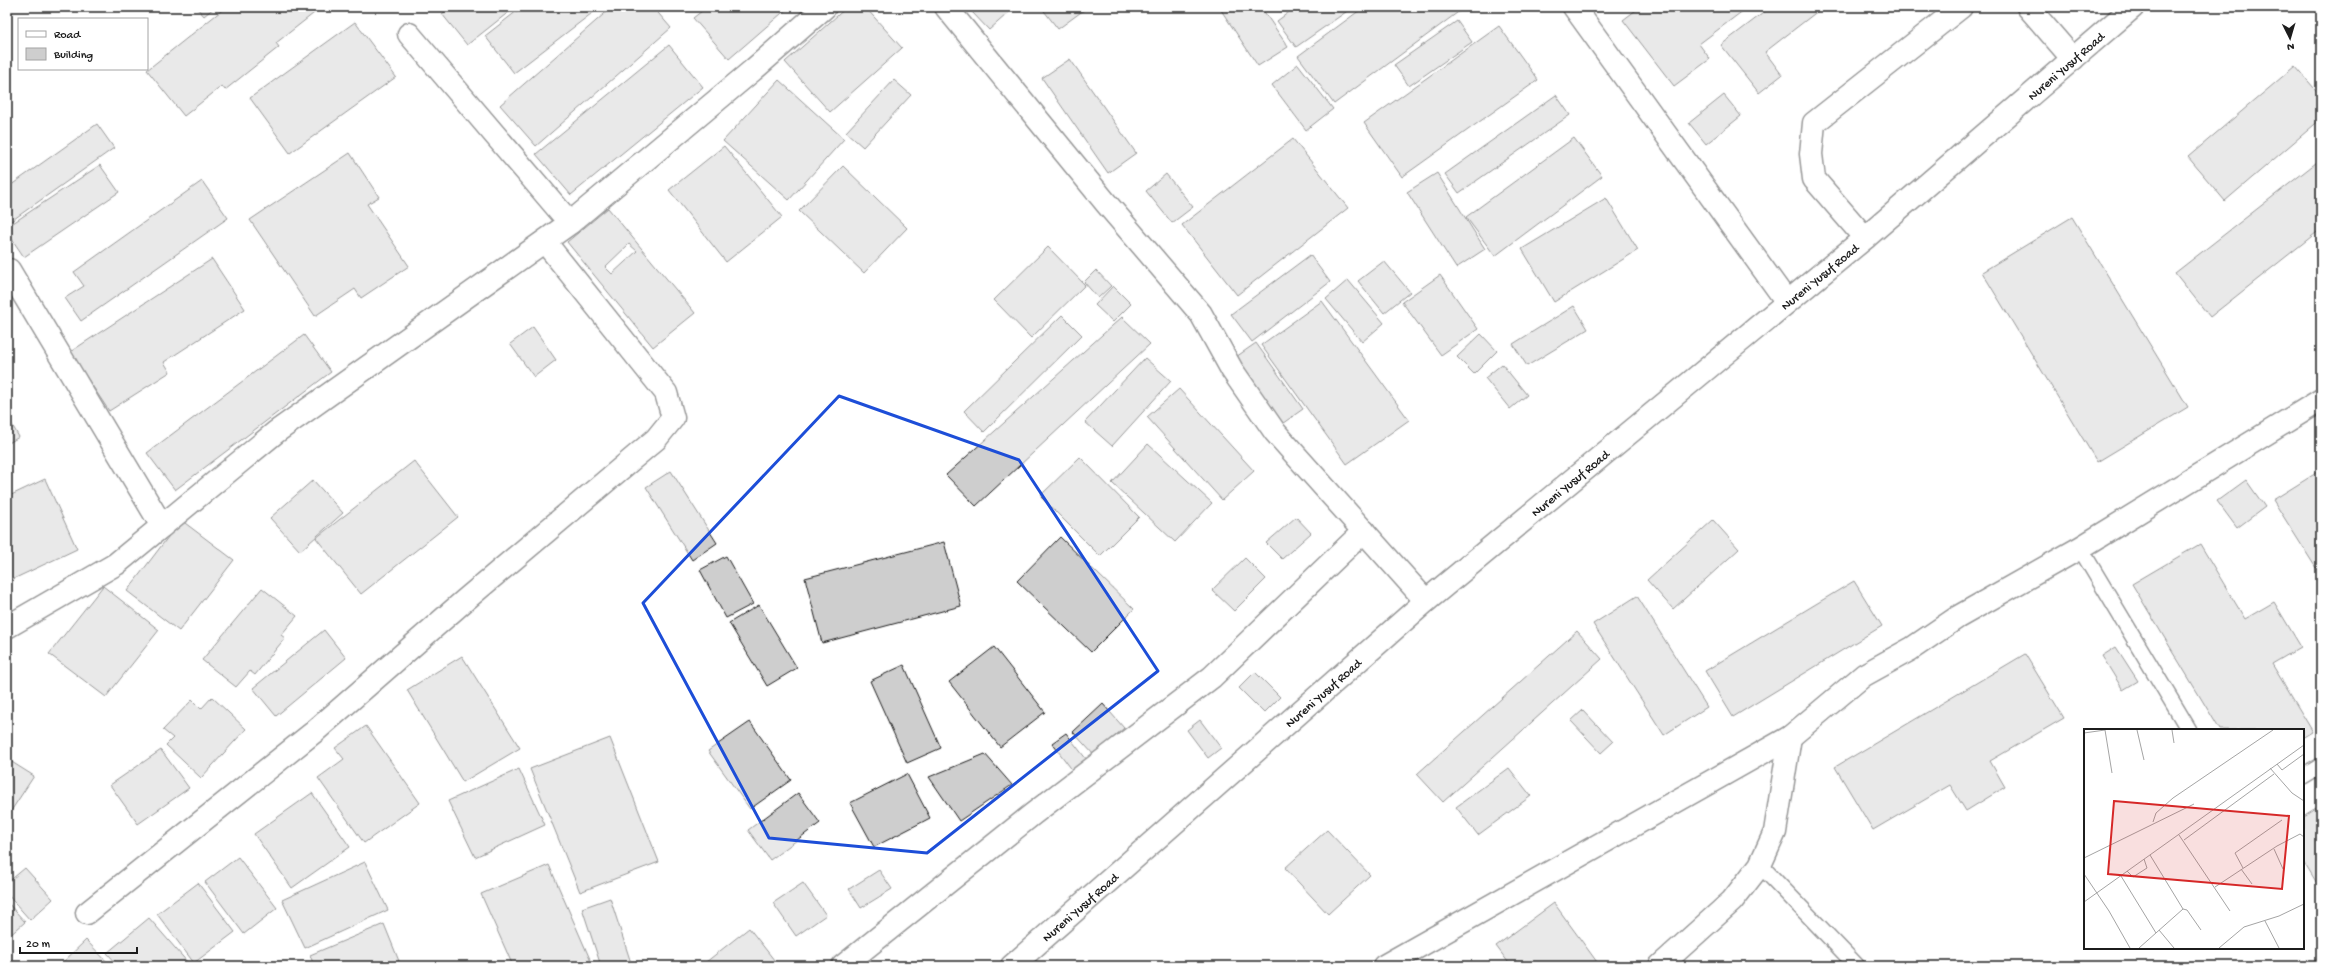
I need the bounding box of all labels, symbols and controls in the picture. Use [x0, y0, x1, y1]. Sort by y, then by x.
legend [18, 18, 148, 70]
north arrow [2270, 18, 2310, 58]
text: Road [54, 29, 81, 43]
street label: Nureni Yusuf Road [2025, 29, 2109, 104]
text: N [2287, 40, 2295, 52]
text: Building [53, 49, 93, 63]
street label: Nureni Yusuf Road [1779, 240, 1864, 314]
street label: Nureni Yusuf Road [1529, 447, 1614, 521]
street label: Nureni Yusuf Road [1283, 656, 1366, 732]
inset map [2084, 729, 2304, 949]
street label: Nureni Yusuf Road [1040, 870, 1123, 946]
scale bar [20, 929, 137, 955]
text: 20 m [26, 938, 51, 952]

